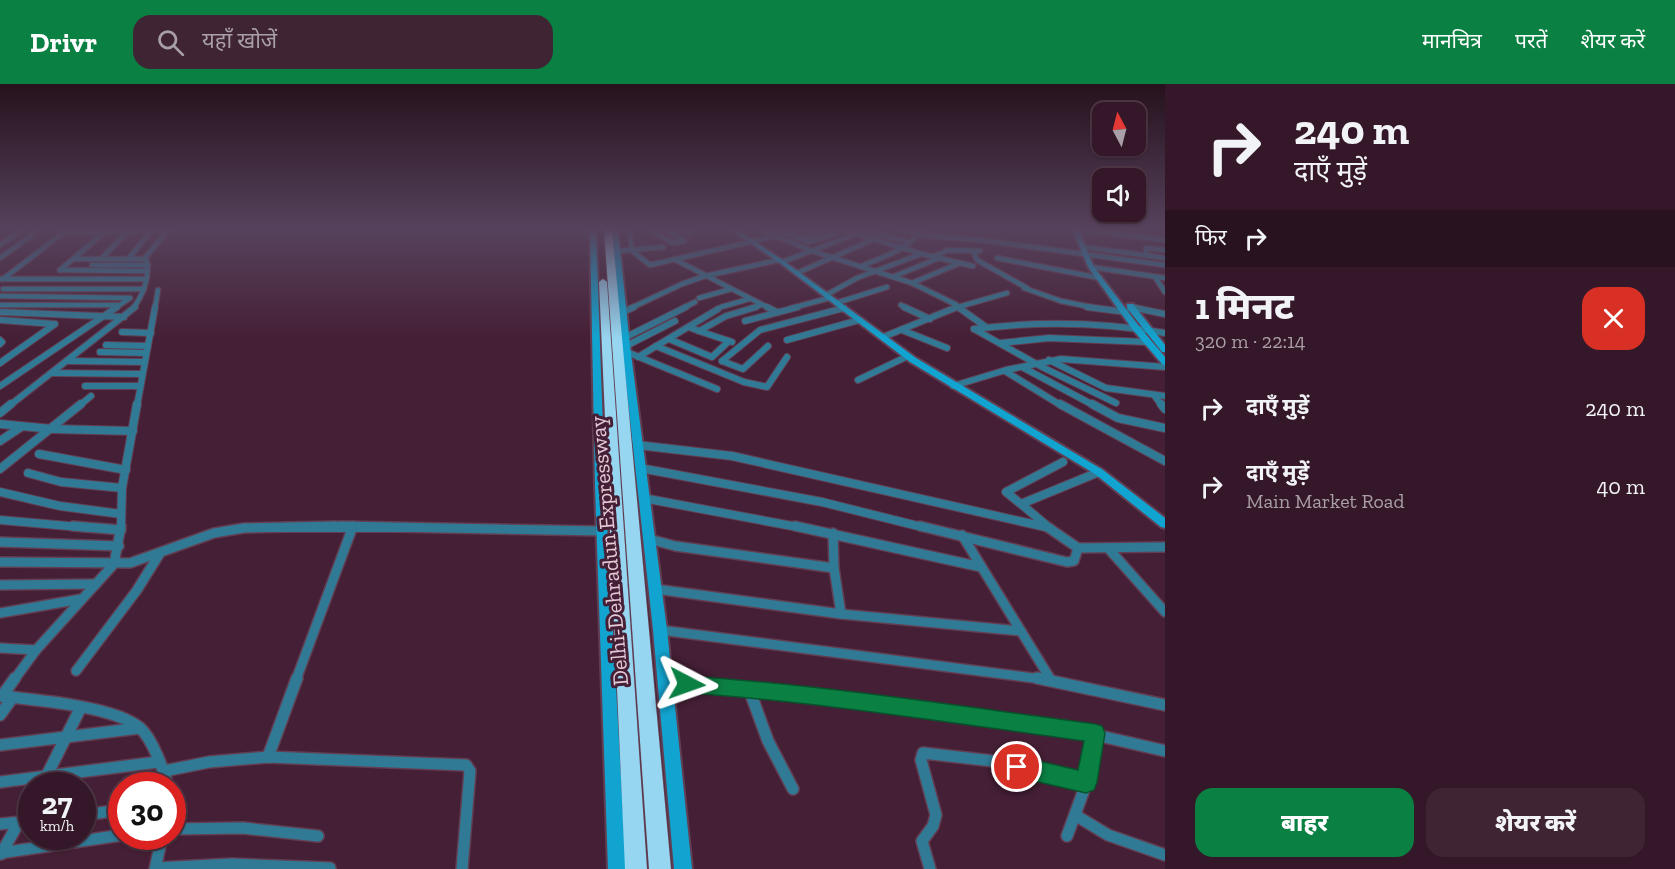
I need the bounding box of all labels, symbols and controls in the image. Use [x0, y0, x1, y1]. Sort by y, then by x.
search box [133, 15, 553, 69]
text: Drivr [30, 26, 97, 59]
icon: search [154, 26, 187, 59]
text: यहाँ खोजें [202, 27, 277, 54]
text: मानचित्र [1422, 28, 1482, 53]
text: परतें [1515, 28, 1547, 53]
text: शेयर करें [1580, 28, 1645, 53]
north arrow [1092, 102, 1146, 156]
map controls [1092, 102, 1146, 222]
text: 240 m [1294, 104, 1409, 155]
icon: right [1195, 108, 1273, 186]
text: दाएँ मुड़ें [1294, 155, 1367, 187]
button: sound [1092, 168, 1146, 222]
icon: right [1239, 222, 1272, 255]
text: फिर [1195, 224, 1227, 251]
text: 1 मिनट [1195, 285, 1294, 328]
button: close [1582, 287, 1645, 350]
text: 320 m · 22:14 [1195, 329, 1305, 353]
icon: right [1195, 392, 1228, 425]
text: दाएँ मुड़ें [1246, 393, 1309, 420]
text: 240 m [1585, 395, 1645, 422]
street label: Delhi-Dehradun Expressway [584, 414, 634, 687]
text: दाएँ मुड़ें [1246, 459, 1309, 486]
icon: right [1195, 470, 1228, 503]
text: 40 m [1596, 473, 1645, 500]
text: Main Market Road [1246, 489, 1405, 513]
position arrow [655, 652, 719, 716]
pin [991, 741, 1042, 792]
icon: arrive [1000, 750, 1033, 783]
speed limit sign: 30 [108, 772, 186, 850]
text: 27 [42, 786, 72, 822]
button: बाहर [1195, 788, 1414, 857]
button: शेयर करें [1426, 788, 1645, 857]
text: km/h [40, 817, 74, 835]

